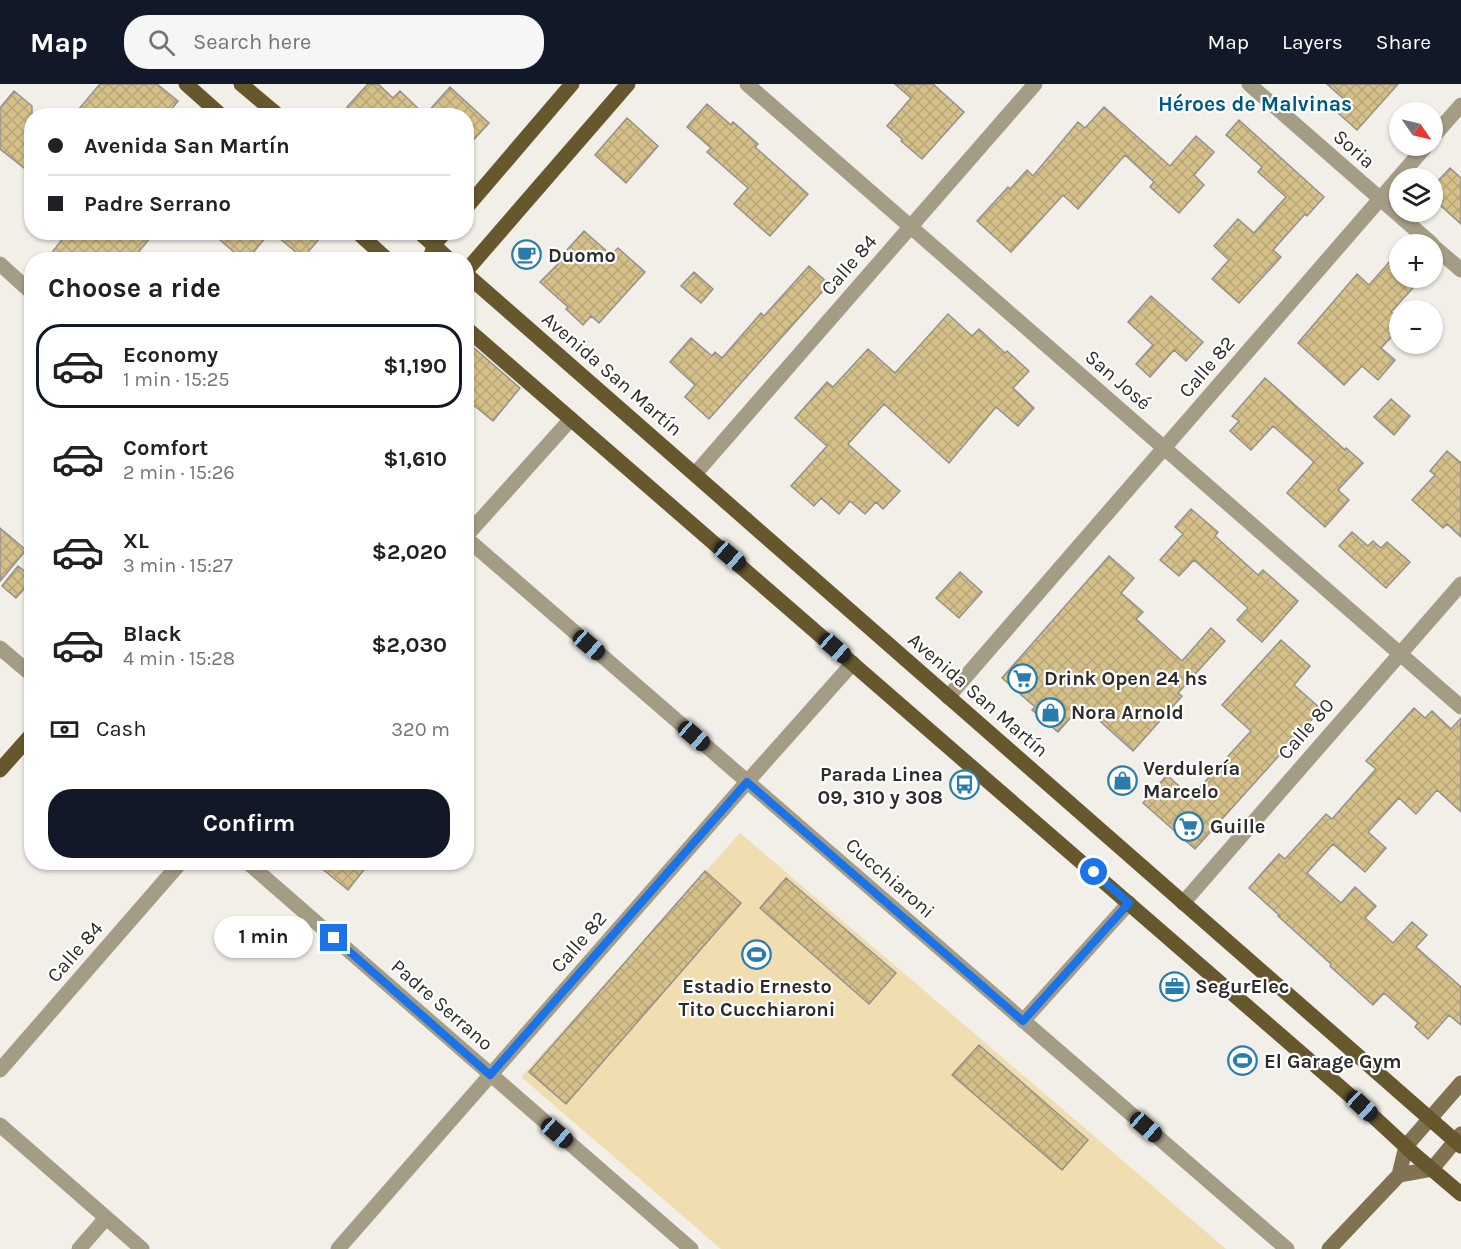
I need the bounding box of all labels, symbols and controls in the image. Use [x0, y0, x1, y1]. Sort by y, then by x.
search box [124, 15, 544, 69]
text: Map [30, 26, 88, 59]
icon: search [145, 26, 178, 59]
text: Search here [193, 29, 311, 55]
text: Map [1207, 30, 1249, 54]
text: Layers [1282, 30, 1343, 54]
text: Share [1376, 30, 1431, 54]
district label: Héroes de Malvinas [1158, 92, 1352, 116]
north arrow [1389, 102, 1443, 156]
map controls [1389, 102, 1443, 354]
street label: Soria [1329, 125, 1379, 173]
text: Avenida San Martín [84, 133, 290, 159]
button: layers [1389, 168, 1443, 222]
text: Padre Serrano [84, 191, 231, 217]
street label: Calle 84 [816, 230, 882, 300]
button: + [1389, 234, 1443, 288]
cafe icon: Duomo [511, 239, 543, 271]
place label: Duomo [548, 244, 616, 267]
text: Choose a ride [48, 272, 221, 304]
button: − [1389, 300, 1443, 354]
street label: Avenida San Martín [537, 307, 687, 441]
street label: Calle 82 [1174, 332, 1240, 402]
icon: car [51, 339, 105, 393]
text: Economy [123, 342, 218, 368]
street label: San José [1080, 345, 1156, 415]
text: $1,190 [383, 353, 447, 379]
text: 1 min · 15:25 [123, 368, 230, 391]
icon: car [51, 432, 105, 486]
text: Comfort [123, 435, 208, 461]
text: $1,610 [383, 446, 447, 472]
text: 2 min · 15:26 [123, 461, 235, 484]
icon: car [51, 525, 105, 579]
text: XL [123, 528, 149, 554]
car [711, 537, 749, 575]
text: $2,020 [372, 539, 447, 565]
text: 3 min · 15:27 [123, 554, 233, 577]
icon: car [51, 618, 105, 672]
text: Black [123, 621, 182, 647]
car [570, 626, 608, 664]
street label: Avenida San Martín [903, 628, 1053, 762]
car [816, 629, 854, 667]
text: $2,030 [371, 632, 447, 658]
text: 4 min · 15:28 [123, 647, 235, 670]
supermarket icon: Drink Open 24 hs [1007, 662, 1039, 694]
place label: Drink Open 24 hs [1044, 667, 1208, 690]
street label: Calle 80 [1273, 694, 1339, 764]
shop icon: Nora Arnold [1034, 696, 1066, 728]
place label: Nora Arnold [1071, 701, 1184, 724]
icon: cash [48, 713, 81, 746]
text: Cash [96, 716, 146, 742]
car [675, 717, 713, 755]
text: 320 m [391, 718, 450, 741]
place label: Verdulería Marcelo [1143, 757, 1240, 803]
place label: Parada Linea 09, 310 y 308 [818, 763, 943, 809]
shop icon: Verdulería Marcelo [1106, 764, 1138, 796]
bus stop icon: Parada Linea 09, 310 y 308 [948, 769, 980, 801]
button: Confirm [48, 789, 450, 858]
supermarket icon: Guille [1173, 810, 1205, 842]
place label: Guille [1210, 815, 1265, 838]
street label: Cucchiaroni [841, 833, 939, 923]
route start [1080, 858, 1107, 885]
street label: Calle 82 [546, 907, 612, 977]
street label: Calle 84 [42, 917, 108, 987]
callout: 1 min [214, 917, 313, 959]
route end [320, 924, 347, 951]
text: 1 min [238, 925, 289, 948]
sports icon: Estadio Ernesto Tito Cucchiaroni [741, 939, 773, 971]
street label: Padre Serrano [387, 955, 497, 1055]
office icon: SegurElec [1158, 970, 1190, 1002]
place label: Estadio Ernesto Tito Cucchiaroni [679, 975, 835, 1021]
place label: SegurElec [1195, 975, 1289, 998]
sports icon: El Garage Gym [1227, 1045, 1259, 1077]
place label: El Garage Gym [1264, 1050, 1402, 1073]
car [1343, 1087, 1381, 1125]
car [1127, 1108, 1165, 1146]
car [538, 1114, 576, 1152]

